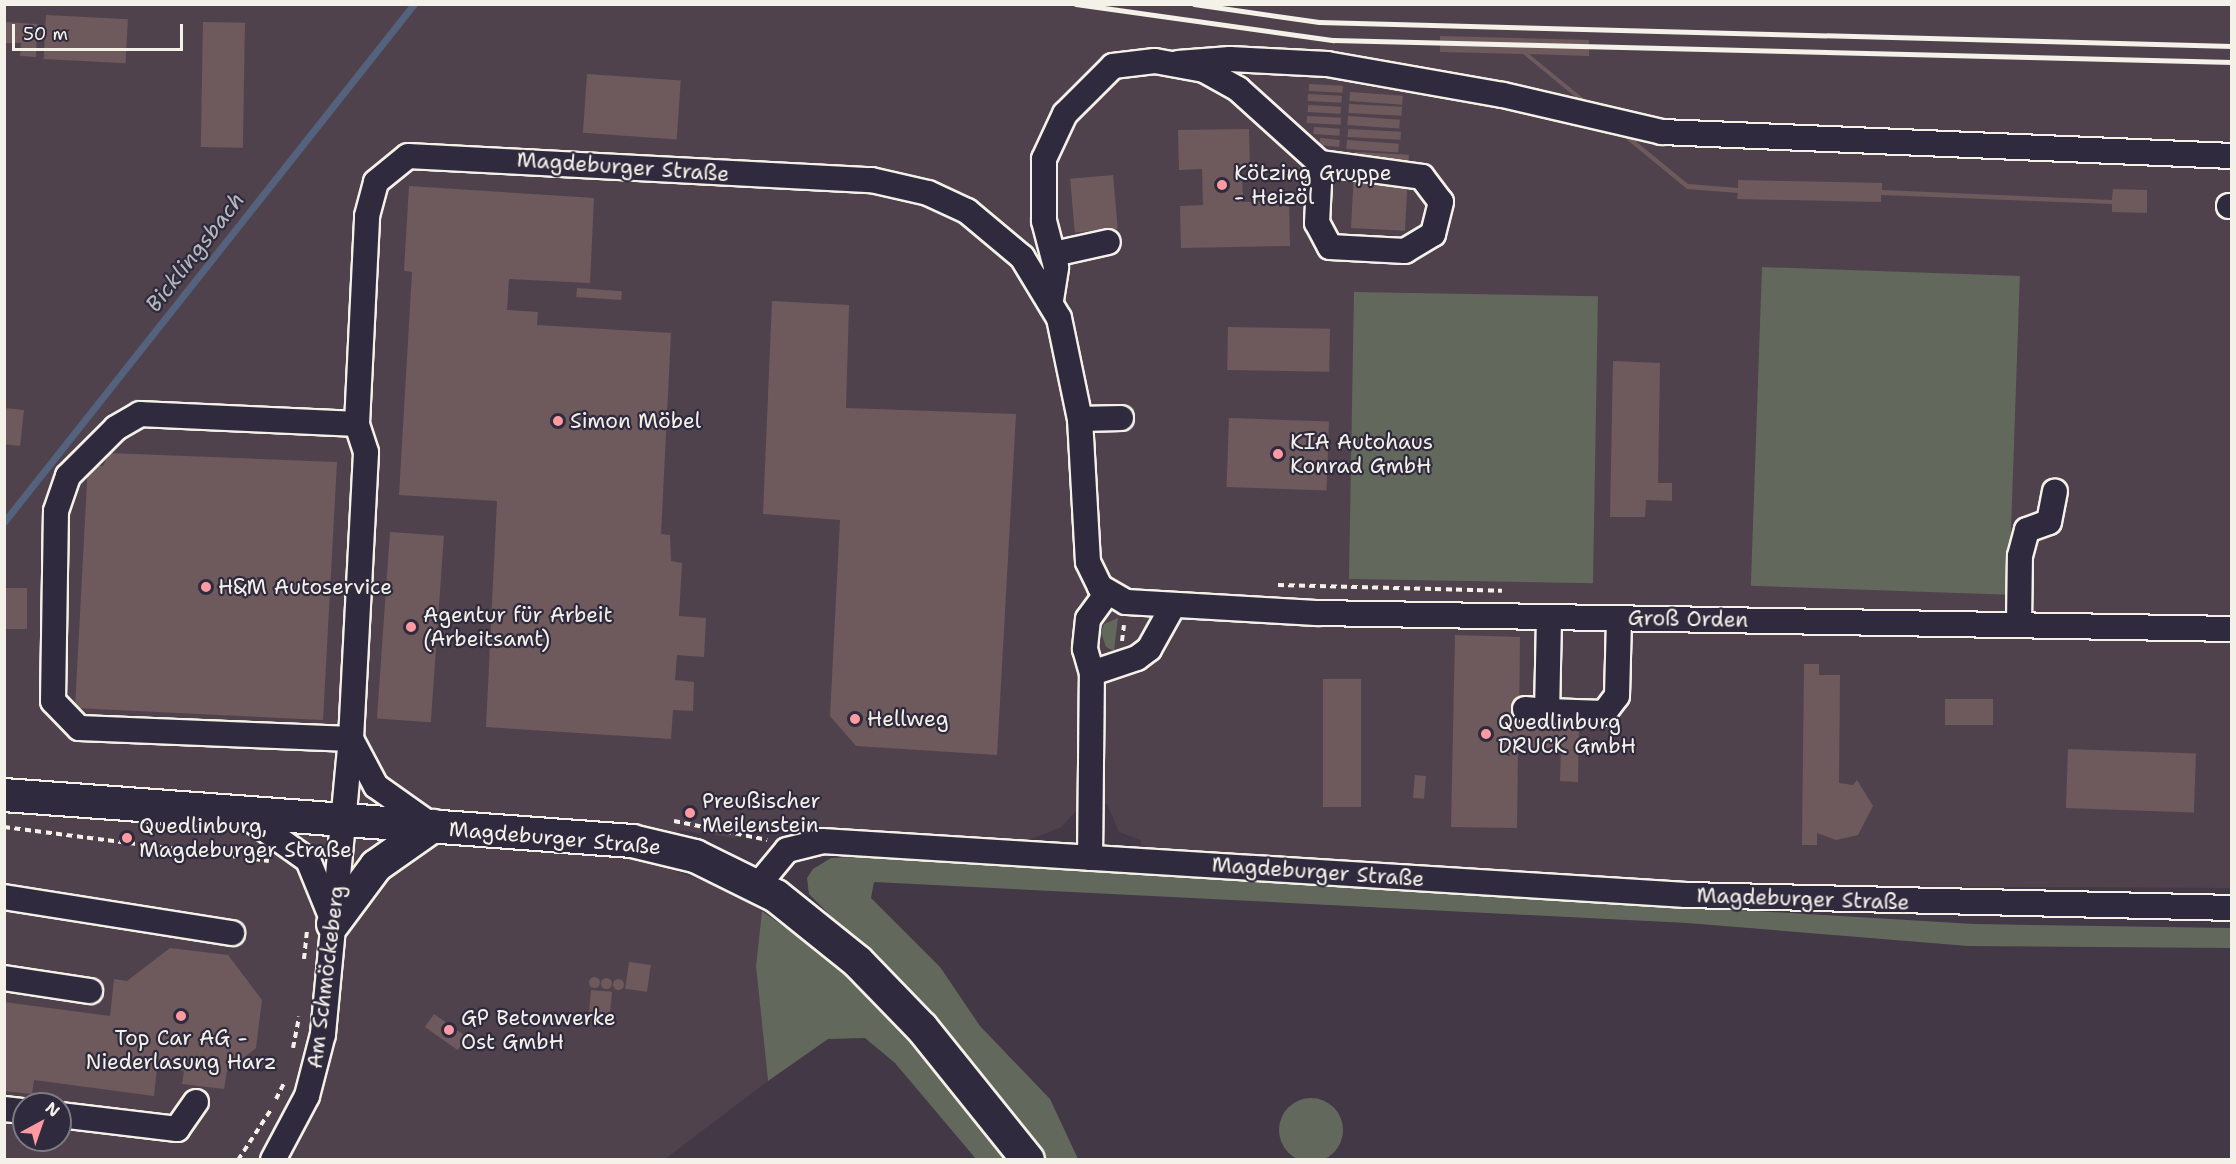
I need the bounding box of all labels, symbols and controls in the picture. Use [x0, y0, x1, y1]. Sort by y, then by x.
scale bar [15, 12, 186, 50]
text: 50 m [23, 22, 68, 46]
street label: Magdeburger Straße [516, 147, 730, 187]
place label: Kötzing Gruppe - Heizöl [1234, 160, 1392, 210]
marker: Kötzing Gruppe - Heizöl [1215, 178, 1229, 192]
water label: Bicklingsbach [140, 187, 250, 317]
place label: Simon Möbel [570, 408, 701, 434]
marker: Simon Möbel [551, 414, 565, 428]
place label: KIA Autohaus Konrad GmbH [1290, 429, 1433, 479]
marker: KIA Autohaus Konrad GmbH [1271, 447, 1285, 461]
place label: H&M Autoservice [218, 574, 392, 600]
marker: H&M Autoservice [199, 580, 213, 594]
place label: Agentur für Arbeit (Arbeitsamt) [423, 602, 613, 652]
street label: Groß Orden [1628, 605, 1748, 633]
marker: Agentur für Arbeit (Arbeitsamt) [404, 620, 418, 634]
place label: Hellweg [867, 706, 949, 732]
place label: Quedlinburg DRUCK GmbH [1498, 709, 1636, 759]
marker: Hellweg [848, 712, 862, 726]
marker: Quedlinburg DRUCK GmbH [1479, 727, 1493, 741]
place label: Preußischer Meilenstein [702, 788, 821, 838]
marker: Preußischer Meilenstein [683, 806, 697, 820]
place label: Quedlinburg, Magdeburger Straße [139, 813, 352, 863]
street label: Magdeburger Straße [448, 816, 662, 860]
marker: Quedlinburg, Magdeburger Straße [120, 831, 134, 845]
street label: Magdeburger Straße [1211, 852, 1425, 892]
street label: Magdeburger Straße [1696, 883, 1910, 915]
street label: Am Schmöckeberg [302, 884, 350, 1070]
place label: GP Betonwerke Ost GmbH [461, 1005, 616, 1055]
marker: Top Car AG - Niederlasung Harz [174, 1009, 188, 1023]
marker: GP Betonwerke Ost GmbH [442, 1023, 456, 1037]
place label: Top Car AG - Niederlasung Harz [86, 1025, 276, 1075]
north arrow [12, 1092, 72, 1152]
text: N [41, 1097, 64, 1121]

